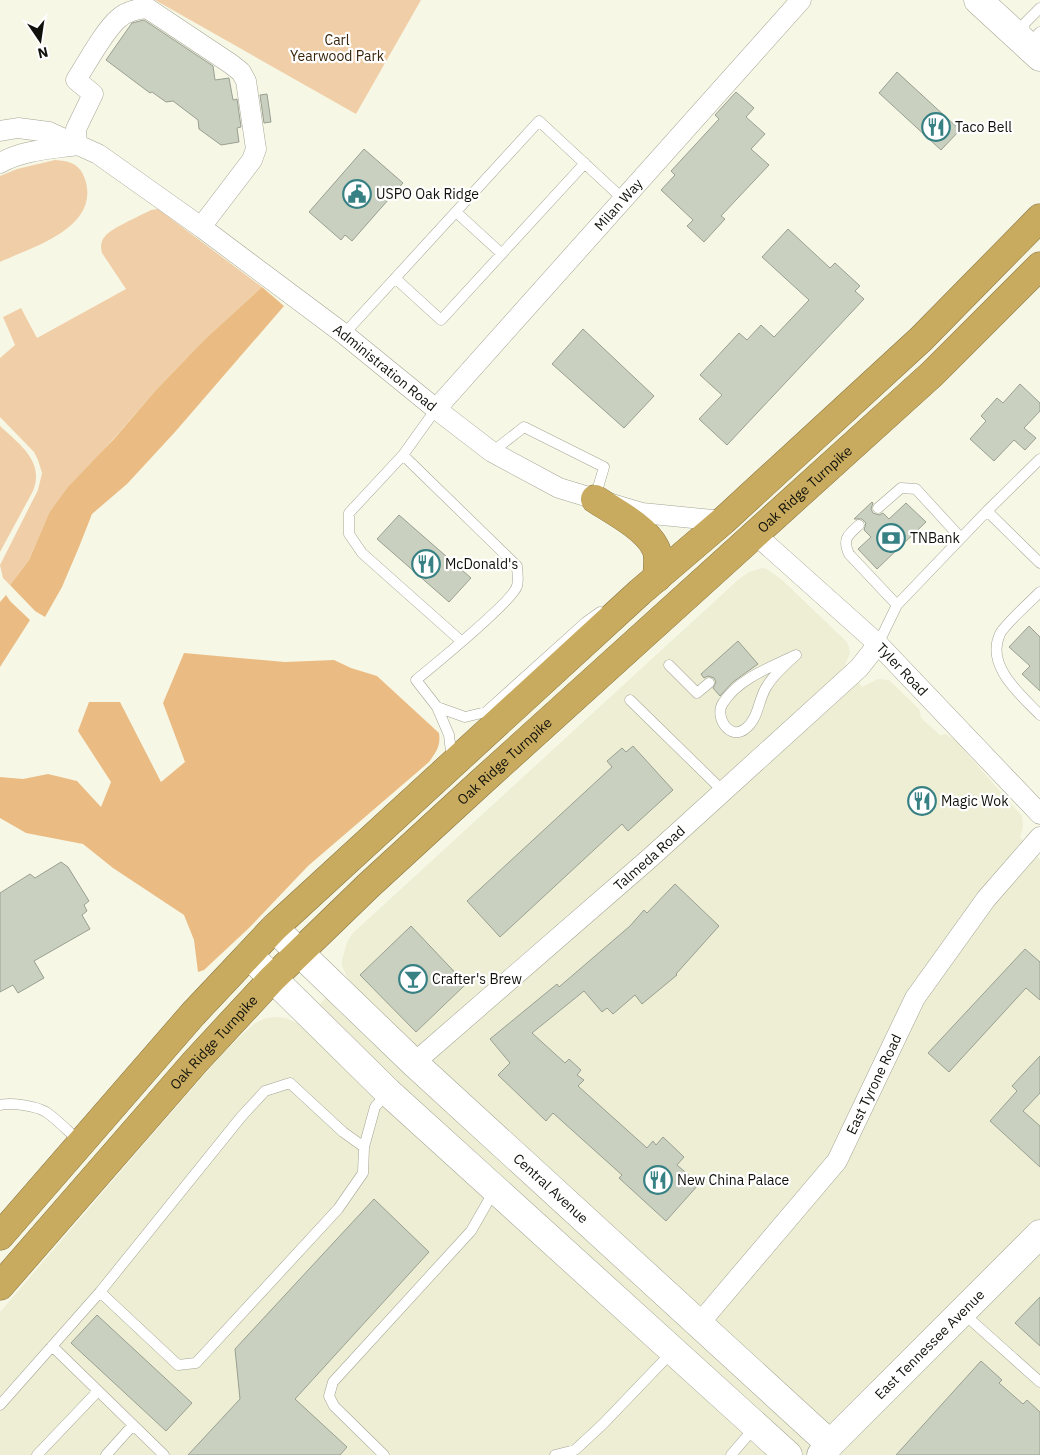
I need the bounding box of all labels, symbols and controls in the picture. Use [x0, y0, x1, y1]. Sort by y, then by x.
north arrow [15, 15, 65, 65]
park label: Carl Yearwood Park [290, 31, 385, 65]
text: N [36, 43, 50, 63]
restaurant icon: Taco Bell [921, 112, 951, 142]
place label: Taco Bell [955, 118, 1012, 136]
street label: Milan Way [590, 175, 647, 235]
public building icon: USPO Oak Ridge [342, 179, 372, 209]
place label: USPO Oak Ridge [376, 185, 479, 203]
street label: Administration Road [330, 320, 440, 415]
street label: Oak Ridge Turnpike [754, 441, 856, 537]
bank icon: TNBank [876, 523, 906, 553]
place label: TNBank [910, 529, 960, 547]
restaurant icon: McDonald's [411, 549, 441, 579]
place label: McDonald's [445, 555, 518, 573]
street label: Tyler Road [873, 639, 932, 700]
street label: Oak Ridge Turnpike [453, 713, 556, 809]
restaurant icon: Magic Wok [907, 786, 937, 816]
place label: Magic Wok [941, 792, 1009, 810]
street label: Talmeda Road [610, 822, 689, 894]
bar icon: Crafter's Brew [398, 964, 428, 994]
place label: Crafter's Brew [432, 970, 522, 988]
street label: Oak Ridge Turnpike [166, 991, 262, 1093]
street label: East Tyrone Road [842, 1031, 905, 1137]
street label: Central Avenue [509, 1149, 592, 1227]
restaurant icon: New China Palace [643, 1165, 673, 1195]
place label: New China Palace [677, 1171, 790, 1189]
street label: East Tennessee Avenue [871, 1286, 988, 1403]

